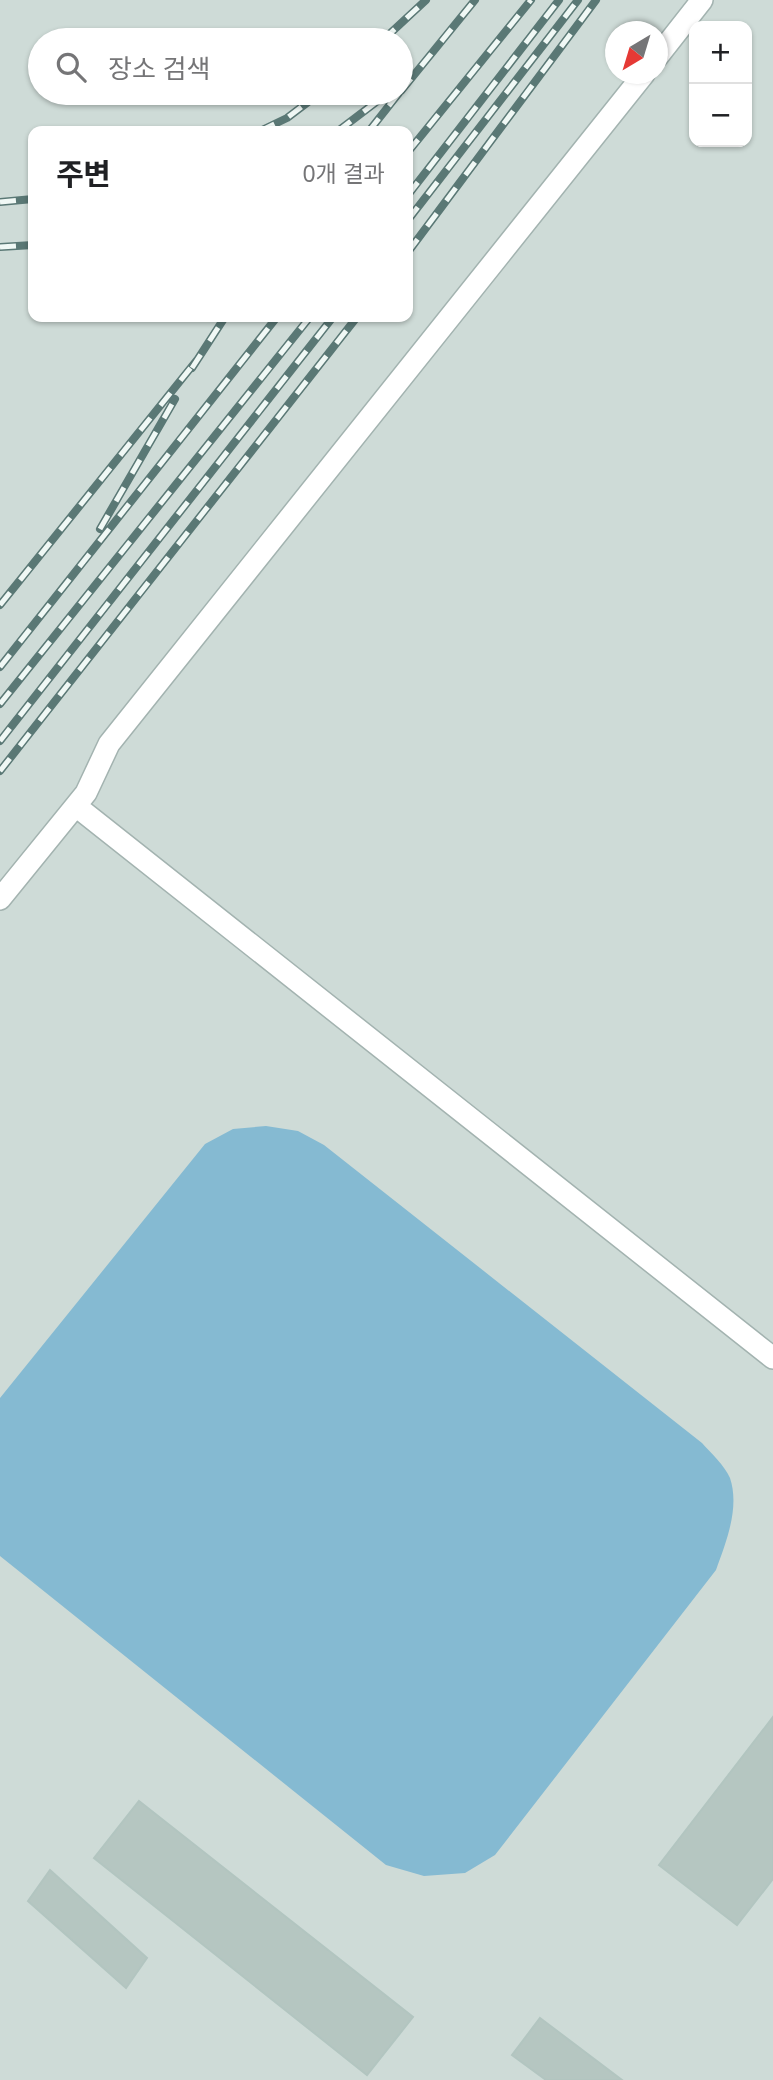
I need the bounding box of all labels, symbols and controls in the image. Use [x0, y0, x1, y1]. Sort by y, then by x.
north arrow [605, 21, 668, 84]
map controls [689, 21, 752, 147]
button: + [689, 21, 752, 84]
search box [28, 28, 413, 105]
icon: search [52, 48, 90, 86]
text: 장소 검색 [108, 50, 210, 86]
button: − [689, 84, 752, 147]
text: 주변 [56, 153, 111, 194]
text: 0개 결과 [302, 157, 385, 189]

